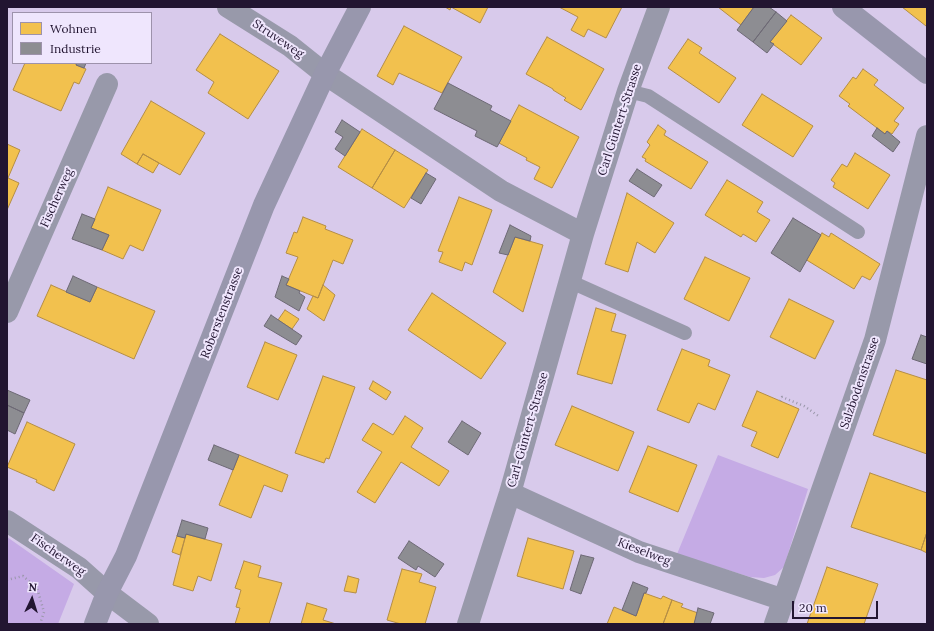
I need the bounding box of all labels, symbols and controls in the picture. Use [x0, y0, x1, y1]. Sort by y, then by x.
legend [12, 12, 152, 64]
street label: Struveweg [250, 17, 306, 61]
text: Wohnen [50, 21, 97, 36]
text: Industrie [50, 41, 101, 56]
street label: Carl Güntert-Strasse [595, 62, 645, 178]
street label: Fischerweg [38, 166, 76, 230]
street label: Roberstenstrasse [198, 265, 246, 361]
street label: Salzbodenstrasse [837, 335, 883, 431]
street label: Carl-Güntert-Strasse [505, 371, 551, 489]
street label: Fischerweg [28, 531, 88, 579]
street label: Kieselweg [615, 535, 673, 569]
north arrow [12, 579, 52, 619]
text: N [28, 580, 38, 594]
scale bar [794, 593, 880, 619]
text: 20 m [799, 600, 827, 615]

